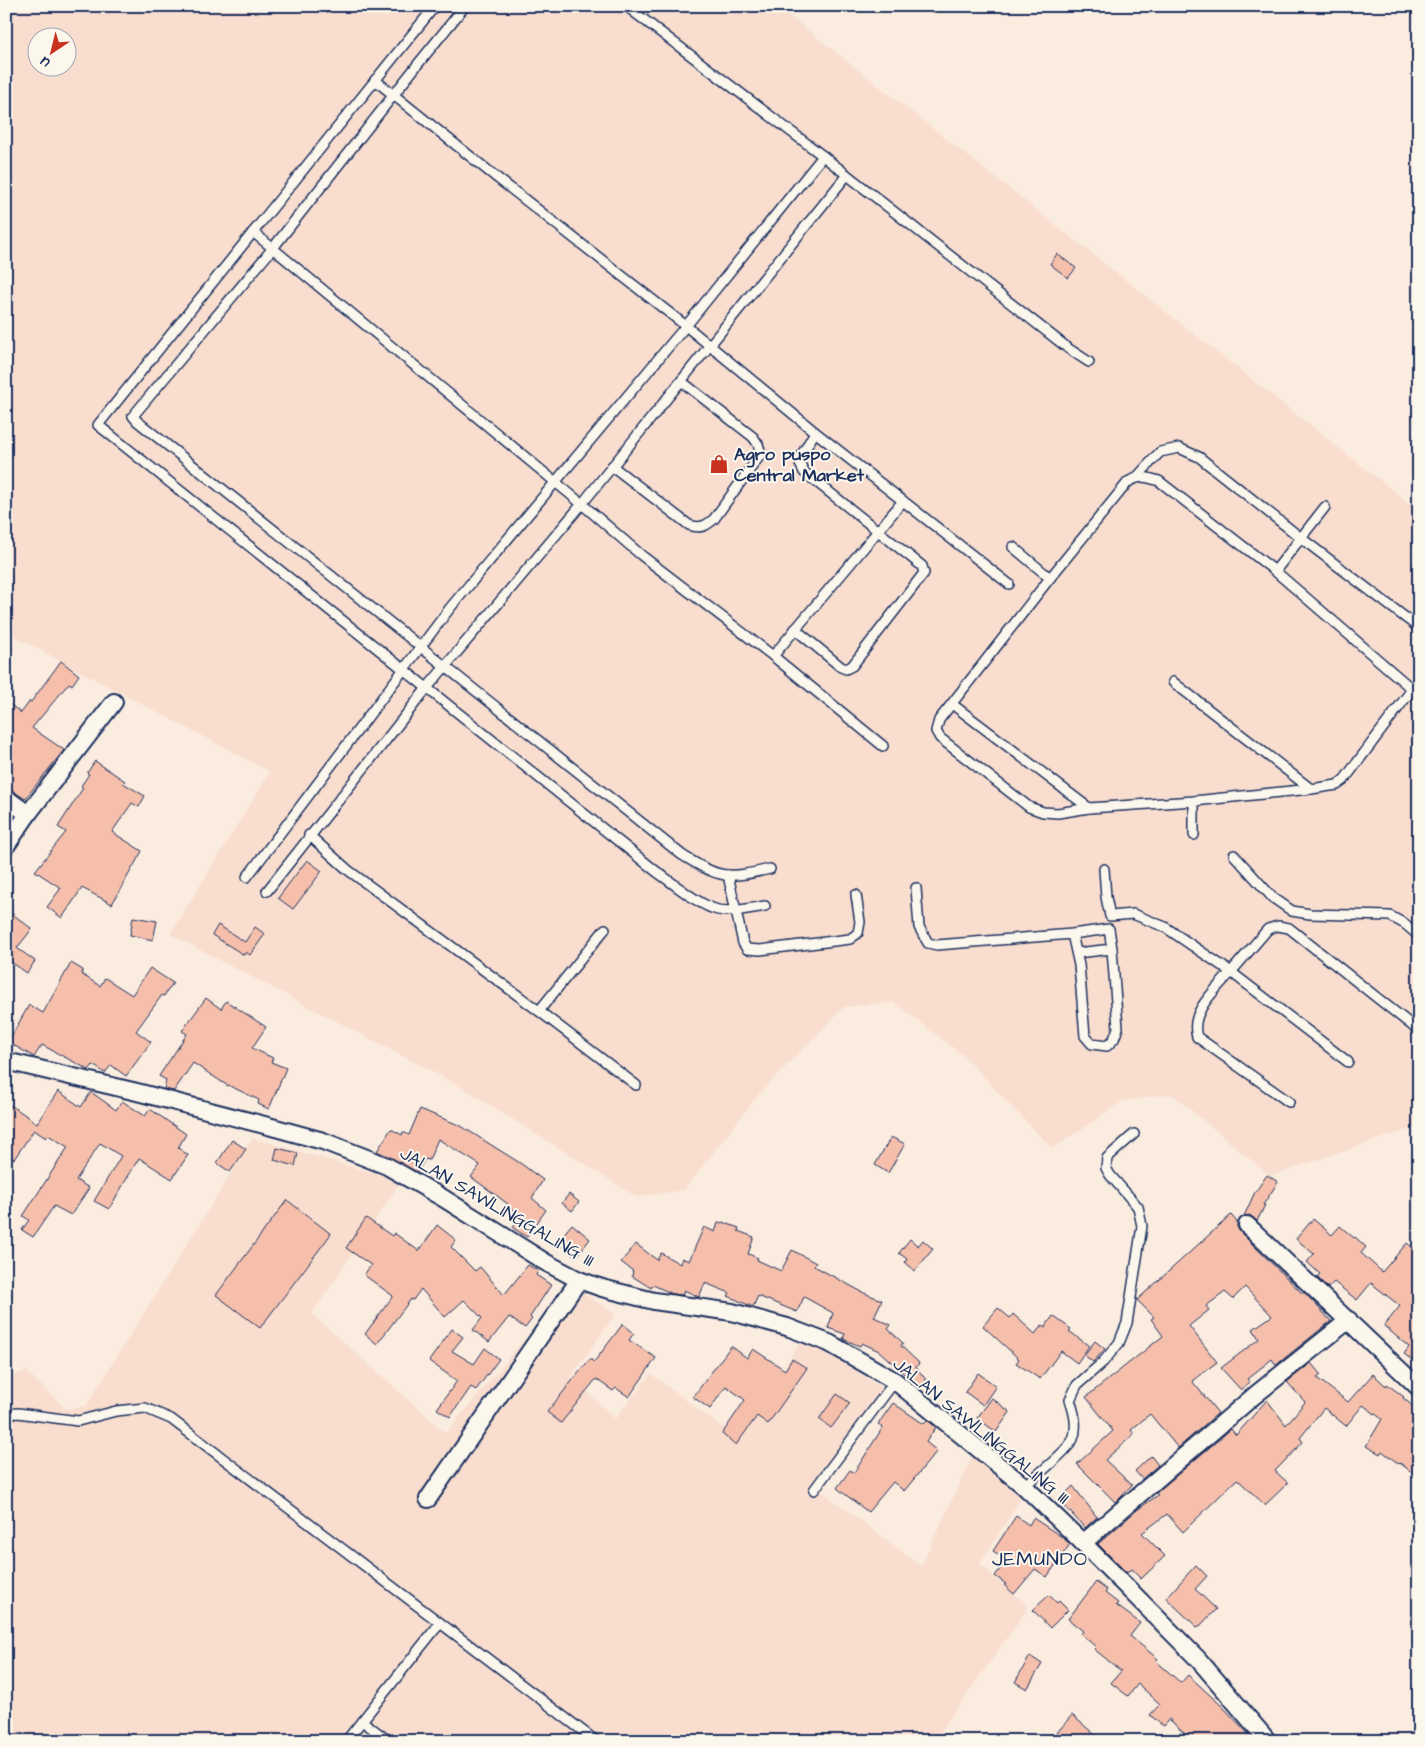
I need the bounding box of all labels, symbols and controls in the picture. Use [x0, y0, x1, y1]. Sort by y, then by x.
north arrow [28, 28, 78, 78]
text: U [36, 51, 54, 72]
place label: Agro puspo Central Market [734, 442, 865, 488]
shop icon: Agro puspo Central Market [708, 453, 730, 475]
street label: JALAN SAWLINGGALING III [395, 1141, 599, 1273]
street label: JALAN SAWLINGGALING III [887, 1352, 1075, 1510]
district label: JEMUNDO [992, 1545, 1088, 1573]

